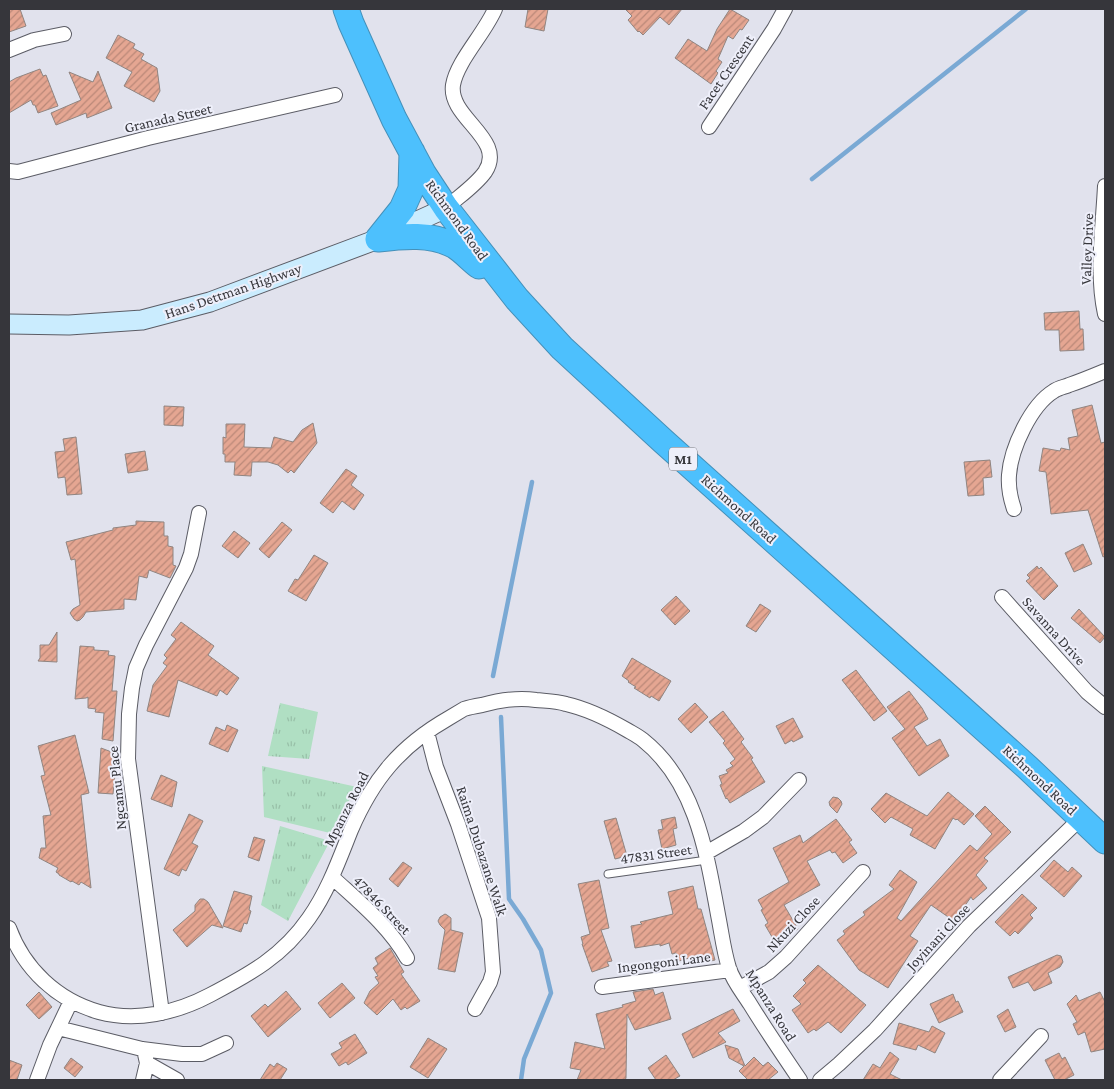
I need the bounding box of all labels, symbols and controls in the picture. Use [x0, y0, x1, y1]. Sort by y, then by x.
street label: Facet Crescent [695, 31, 757, 112]
street label: Granada Street [123, 100, 214, 136]
street label: Richmond Road [423, 177, 491, 263]
street label: Valley Drive [1078, 213, 1097, 285]
street label: Hans Dettman Highway [162, 260, 304, 323]
road number: M1 [669, 448, 697, 470]
street label: Richmond Road [698, 471, 780, 547]
street label: Savanna Drive [1019, 594, 1089, 669]
street label: Richmond Road [1000, 742, 1080, 818]
street label: Ngcamu Place [105, 745, 130, 831]
street label: Mpanza Road [320, 769, 373, 850]
street label: Raima Dubazane Walk [453, 784, 511, 919]
street label: 47831 Street [619, 841, 694, 867]
street label: 47846 Street [350, 872, 415, 938]
street label: Nkuzi Close [763, 892, 823, 955]
street label: Joyinani Close [902, 900, 974, 976]
street label: Ingongoni Lane [616, 948, 712, 977]
street label: Mpanza Road [742, 966, 800, 1045]

